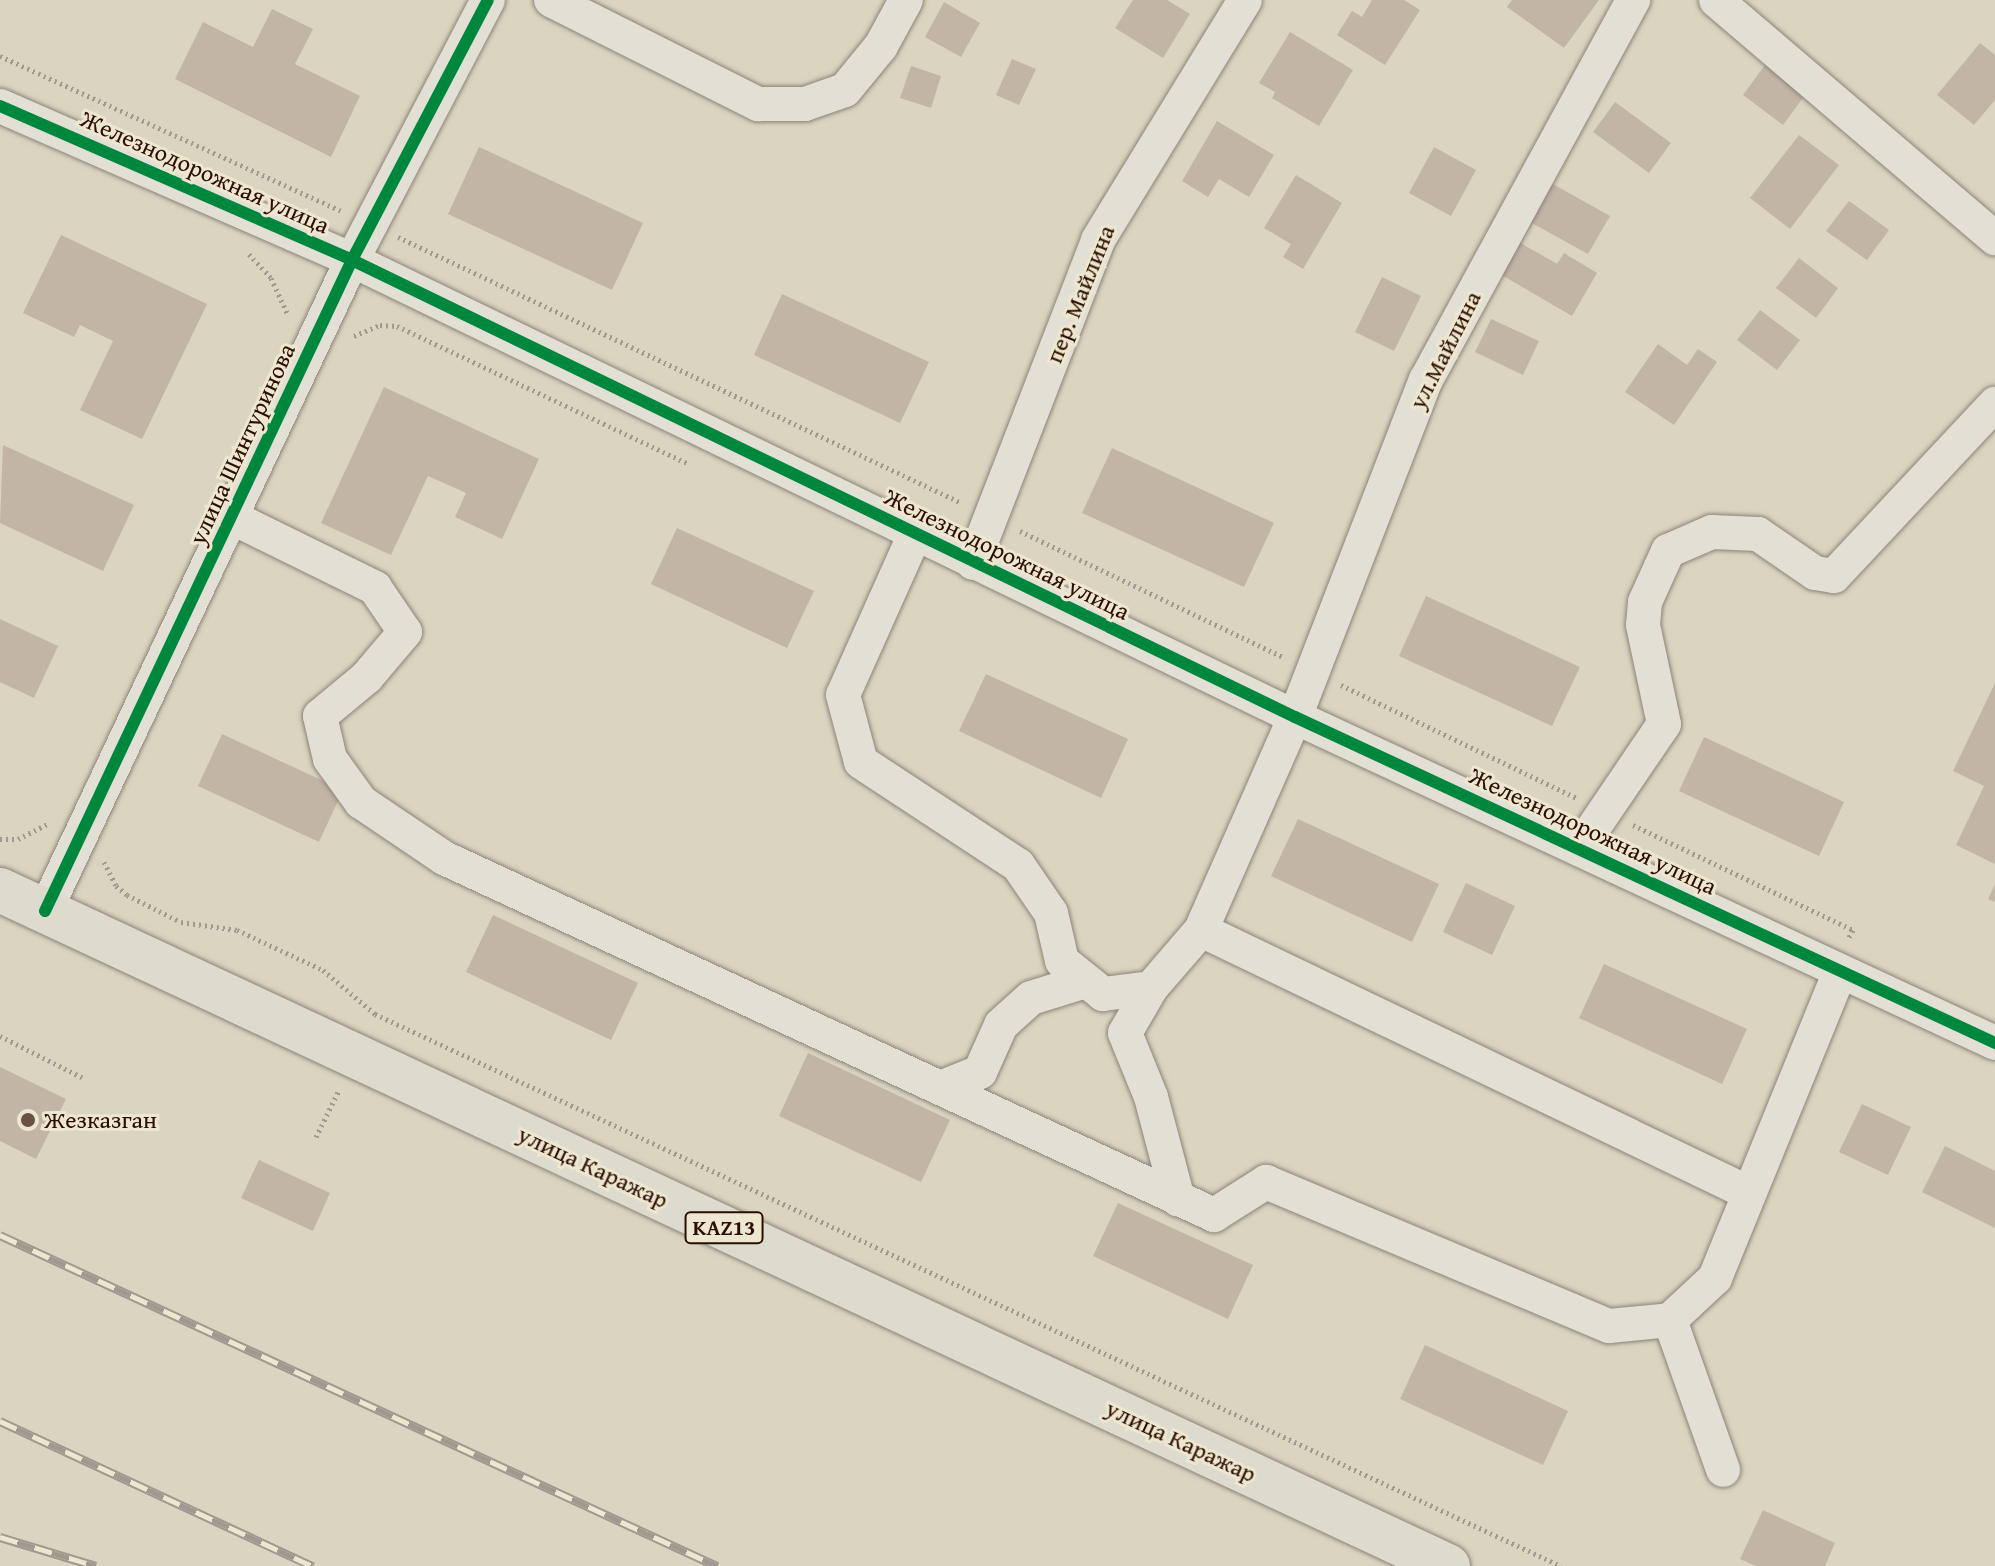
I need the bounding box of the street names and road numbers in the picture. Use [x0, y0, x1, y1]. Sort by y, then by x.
street label: Железнодорожная улица [76, 104, 334, 240]
street label: пер. Майлина [1039, 221, 1121, 367]
street label: ул.Майлина [1403, 286, 1487, 414]
street label: улица Шинтуринова [183, 339, 301, 549]
street label: Железнодорожная улица [880, 482, 1134, 626]
street label: Железнодорожная улица [1465, 761, 1721, 901]
street label: улица Каражар [513, 1120, 673, 1214]
road number: KAZ13 [684, 1210, 764, 1246]
street label: улица Каражар [1101, 1394, 1261, 1488]

